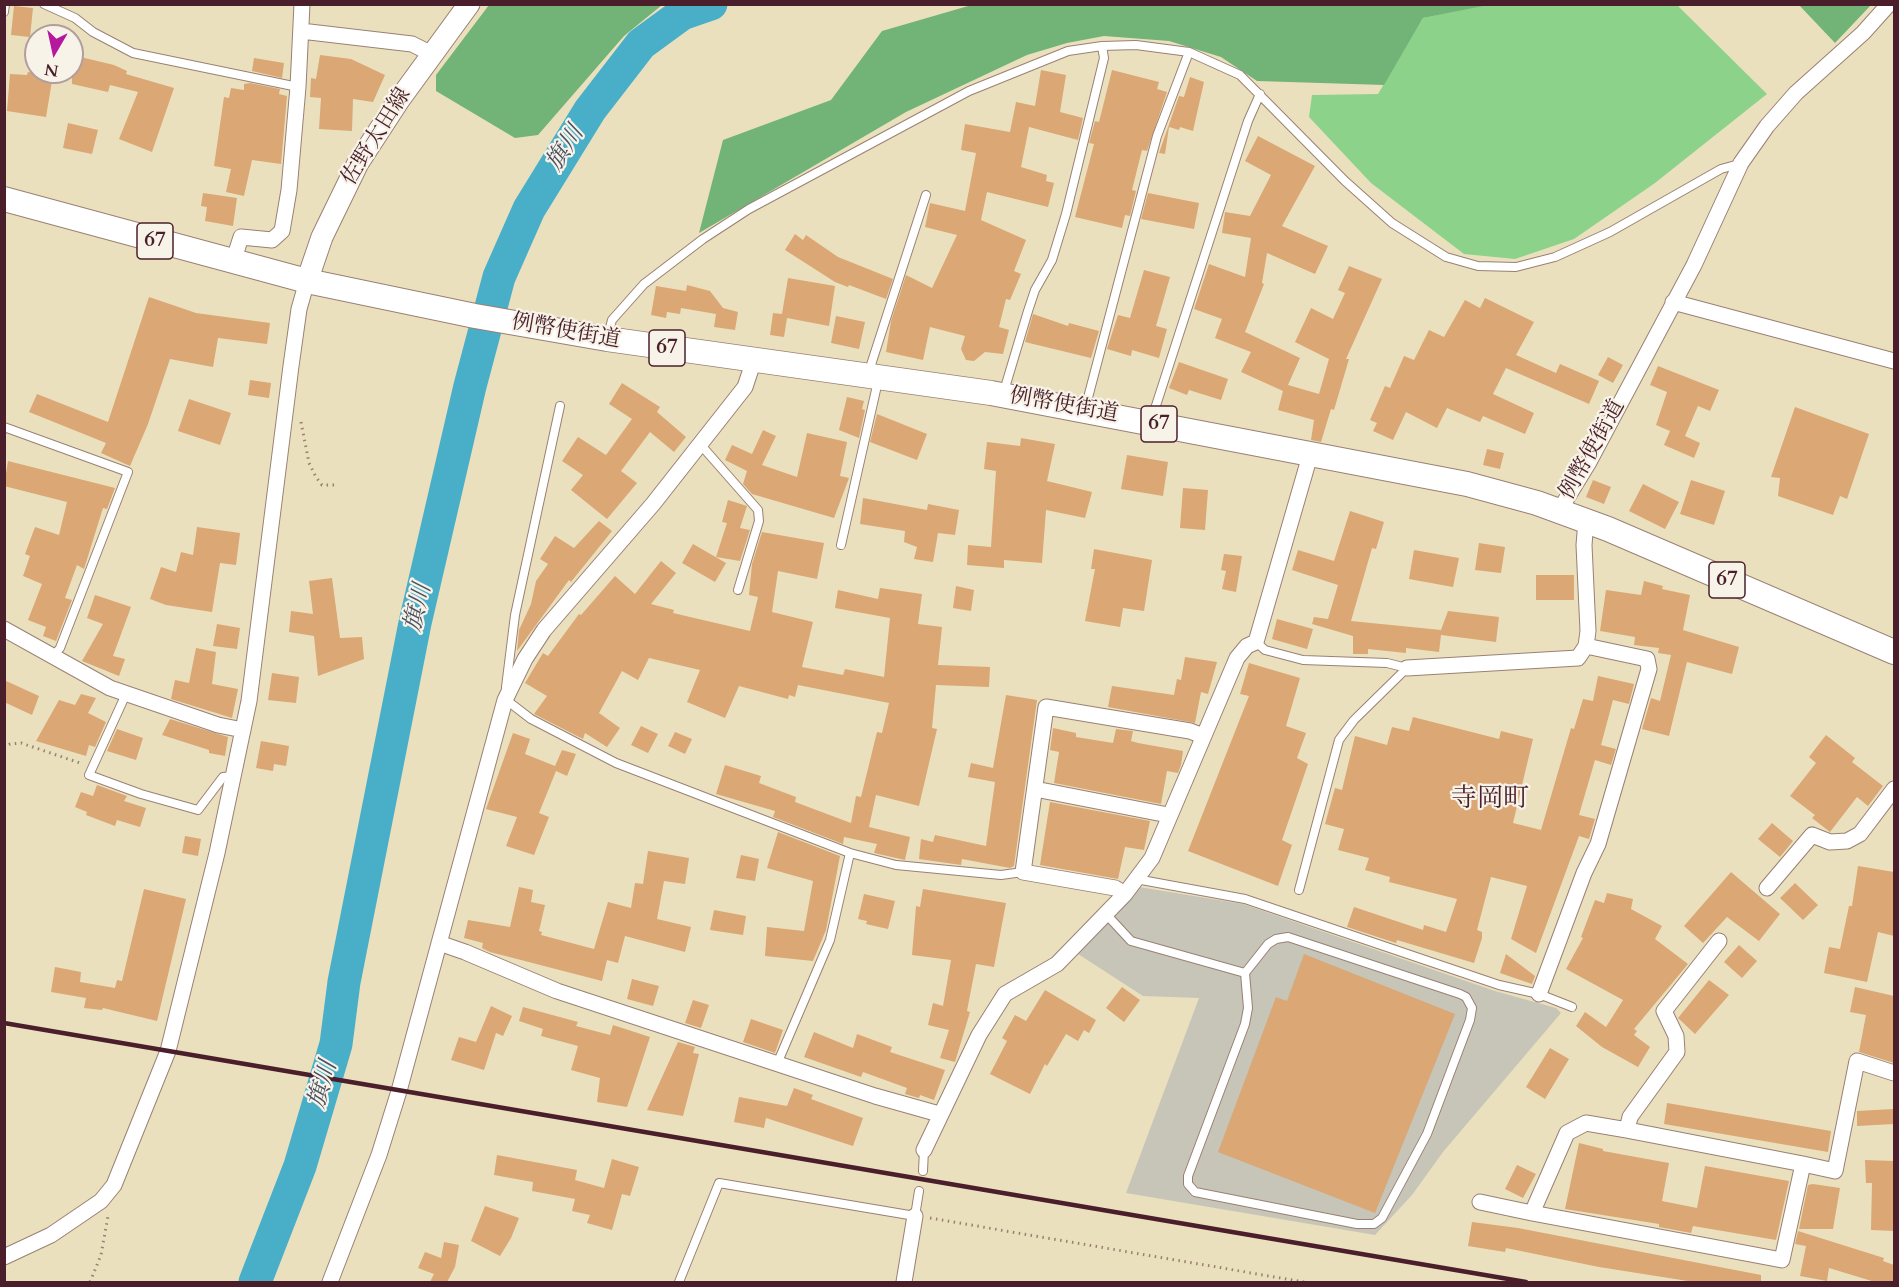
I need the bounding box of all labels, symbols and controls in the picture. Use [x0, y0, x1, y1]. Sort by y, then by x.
north arrow [24, 24, 84, 84]
text: N [43, 58, 60, 82]
street label: 佐野太田線 [337, 83, 417, 191]
water label: 旗川 [541, 121, 591, 177]
road number: 67 [137, 223, 173, 259]
street label: 例幣使街道 [510, 309, 622, 355]
road number: 67 [649, 330, 685, 366]
street label: 例幣使街道 [1008, 383, 1120, 429]
street label: 例幣使街道 [1555, 395, 1631, 505]
road number: 67 [1141, 406, 1177, 442]
road number: 67 [1709, 562, 1745, 598]
water label: 旗川 [400, 581, 438, 635]
district label: 寺岡町 [1451, 784, 1529, 816]
water label: 旗川 [304, 1058, 344, 1112]

